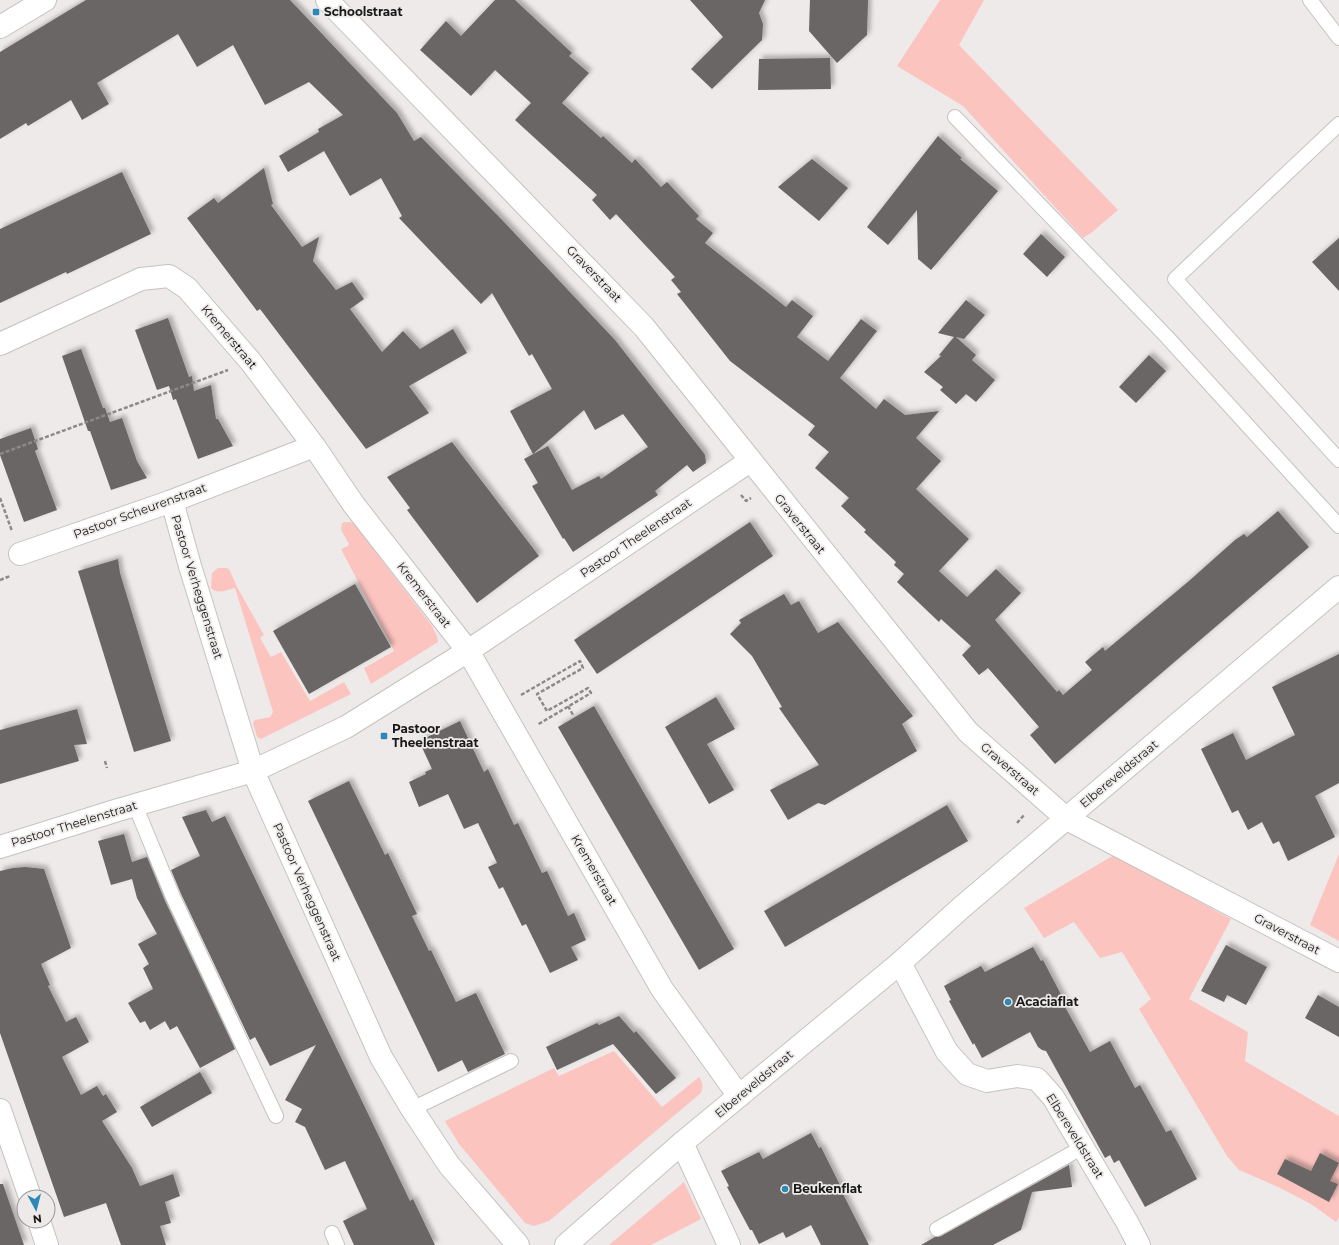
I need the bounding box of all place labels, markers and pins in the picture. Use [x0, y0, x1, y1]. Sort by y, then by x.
place label: Schoolstraat [324, 4, 403, 19]
marker: Schoolstraat [311, 7, 321, 17]
place label: Pastoor Theelenstraat [392, 721, 479, 750]
marker: Pastoor Theelenstraat [379, 731, 389, 741]
place label: Acaciaflat [1015, 994, 1079, 1009]
marker: Acaciaflat [1003, 997, 1013, 1007]
place label: Beukenflat [793, 1181, 863, 1196]
marker: Beukenflat [780, 1184, 790, 1194]

